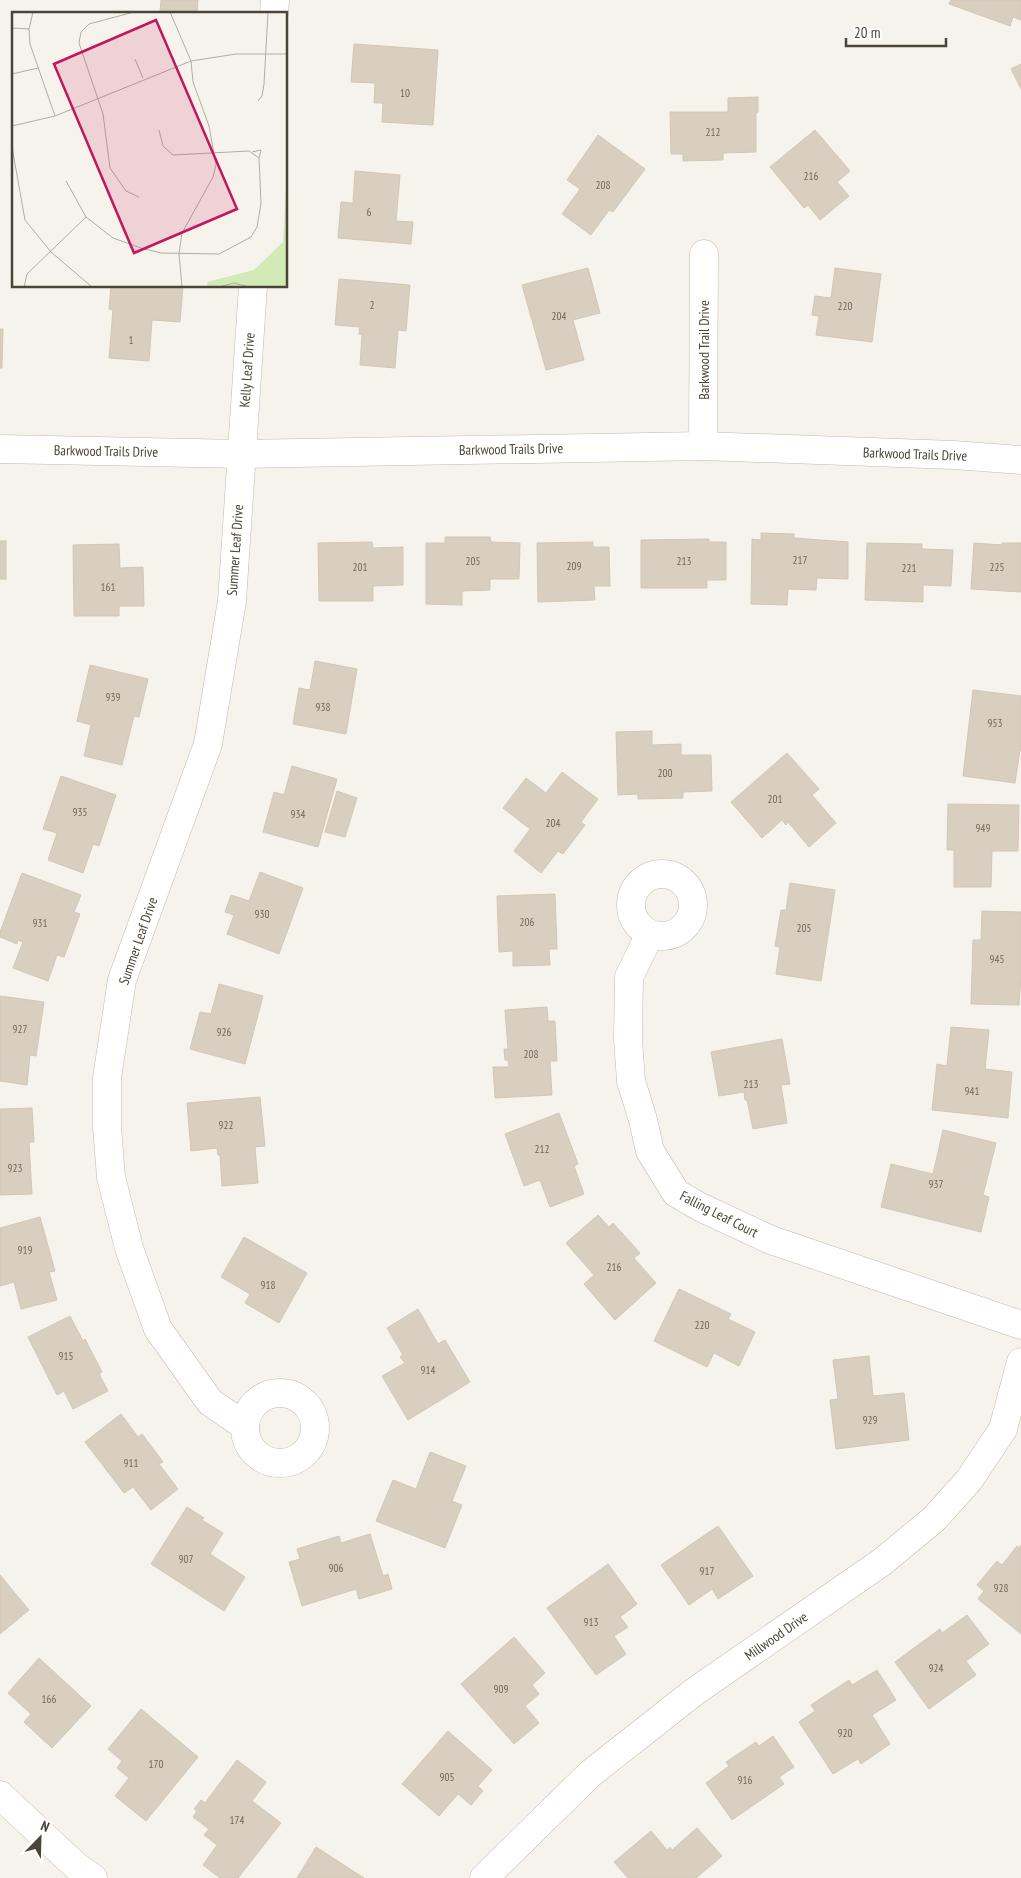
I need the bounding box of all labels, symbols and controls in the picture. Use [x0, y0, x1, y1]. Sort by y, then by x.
inset map [12, 12, 288, 288]
scale bar [846, 15, 946, 47]
text: 20 m [854, 23, 880, 42]
house number: 10 [400, 86, 410, 100]
house number: 212 [706, 125, 720, 139]
house number: 216 [804, 169, 818, 183]
house number: 208 [596, 178, 610, 192]
house number: 6 [367, 205, 372, 219]
house number: 2 [370, 298, 375, 312]
house number: 220 [838, 299, 852, 313]
street label: Barkwood Trail Drive [695, 300, 713, 400]
house number: 204 [552, 309, 566, 323]
street label: Kelly Leaf Drive [235, 332, 259, 408]
house number: 1 [129, 333, 134, 347]
street label: Barkwood Trails Drive [459, 439, 564, 459]
street label: Barkwood Trails Drive [54, 441, 159, 461]
street label: Barkwood Trails Drive [863, 443, 968, 465]
street label: Summer Leaf Drive [223, 504, 247, 596]
house number: 217 [793, 553, 807, 567]
house number: 205 [466, 554, 480, 568]
house number: 213 [677, 554, 691, 568]
house number: 209 [567, 559, 581, 573]
house number: 201 [353, 560, 367, 574]
house number: 225 [990, 560, 1004, 574]
house number: 221 [902, 561, 916, 575]
house number: 161 [101, 580, 115, 594]
house number: 939 [106, 690, 120, 704]
house number: 938 [316, 700, 330, 714]
house number: 953 [988, 716, 1002, 730]
house number: 200 [658, 766, 672, 780]
house number: 201 [768, 792, 782, 806]
house number: 935 [73, 805, 87, 819]
house number: 934 [291, 807, 305, 821]
house number: 204 [546, 816, 560, 830]
house number: 949 [976, 821, 990, 835]
street label: Summer Leaf Drive [115, 895, 161, 987]
house number: 930 [255, 907, 269, 921]
house number: 206 [520, 915, 534, 929]
house number: 931 [33, 916, 47, 930]
house number: 205 [797, 921, 811, 935]
house number: 945 [990, 952, 1004, 966]
house number: 927 [13, 1022, 27, 1036]
house number: 926 [217, 1025, 231, 1039]
house number: 208 [524, 1047, 538, 1061]
house number: 213 [744, 1077, 758, 1091]
house number: 941 [965, 1084, 979, 1098]
house number: 922 [219, 1118, 233, 1132]
house number: 212 [535, 1142, 549, 1156]
house number: 923 [8, 1161, 22, 1175]
house number: 937 [929, 1177, 943, 1191]
street label: Falling Leaf Court [677, 1187, 761, 1241]
house number: 919 [18, 1243, 32, 1257]
house number: 216 [607, 1260, 621, 1274]
house number: 918 [261, 1278, 275, 1292]
house number: 220 [695, 1318, 709, 1332]
house number: 915 [59, 1349, 73, 1363]
house number: 914 [421, 1363, 435, 1377]
house number: 929 [863, 1413, 877, 1427]
house number: 911 [124, 1456, 138, 1470]
house number: 907 [179, 1552, 193, 1566]
house number: 906 [329, 1561, 343, 1575]
house number: 917 [700, 1564, 714, 1578]
house number: 928 [994, 1581, 1008, 1595]
street label: Millwood Drive [741, 1608, 811, 1664]
house number: 913 [584, 1615, 598, 1629]
house number: 924 [929, 1661, 943, 1675]
house number: 909 [494, 1682, 508, 1696]
house number: 166 [42, 1692, 56, 1706]
house number: 920 [838, 1726, 852, 1740]
house number: 170 [149, 1757, 163, 1771]
house number: 905 [440, 1770, 454, 1784]
house number: 916 [738, 1773, 752, 1787]
north arrow [15, 1813, 65, 1863]
house number: 174 [230, 1813, 244, 1827]
text: N [38, 1816, 52, 1836]

